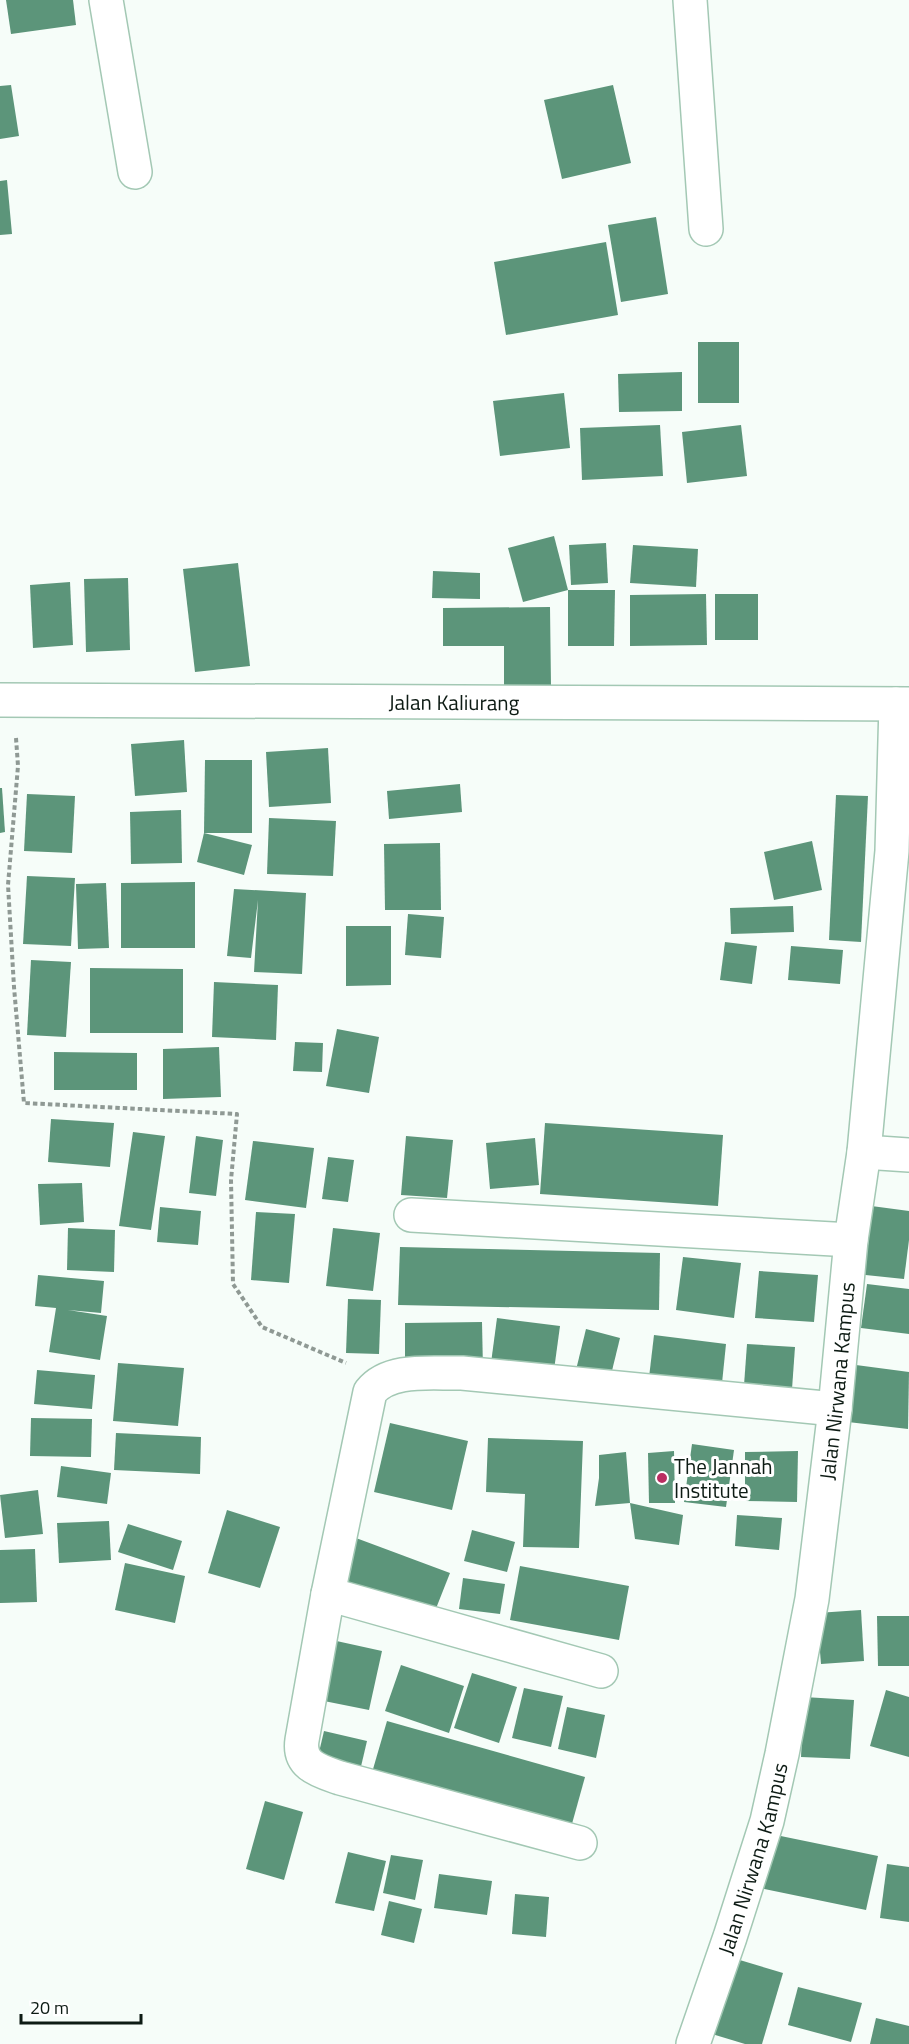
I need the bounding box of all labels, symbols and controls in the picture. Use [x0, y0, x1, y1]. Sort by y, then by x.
street label: Jalan Kaliurang [388, 686, 520, 718]
street label: Jalan Nirwana Kampus [811, 1280, 863, 1482]
place label: The Jannah Institute [674, 1450, 773, 1506]
marker: The Jannah Institute [655, 1471, 669, 1485]
street label: Jalan Nirwana Kampus [709, 1759, 796, 1959]
scale bar [21, 1987, 141, 2025]
text: 20 m [30, 1994, 69, 2021]

